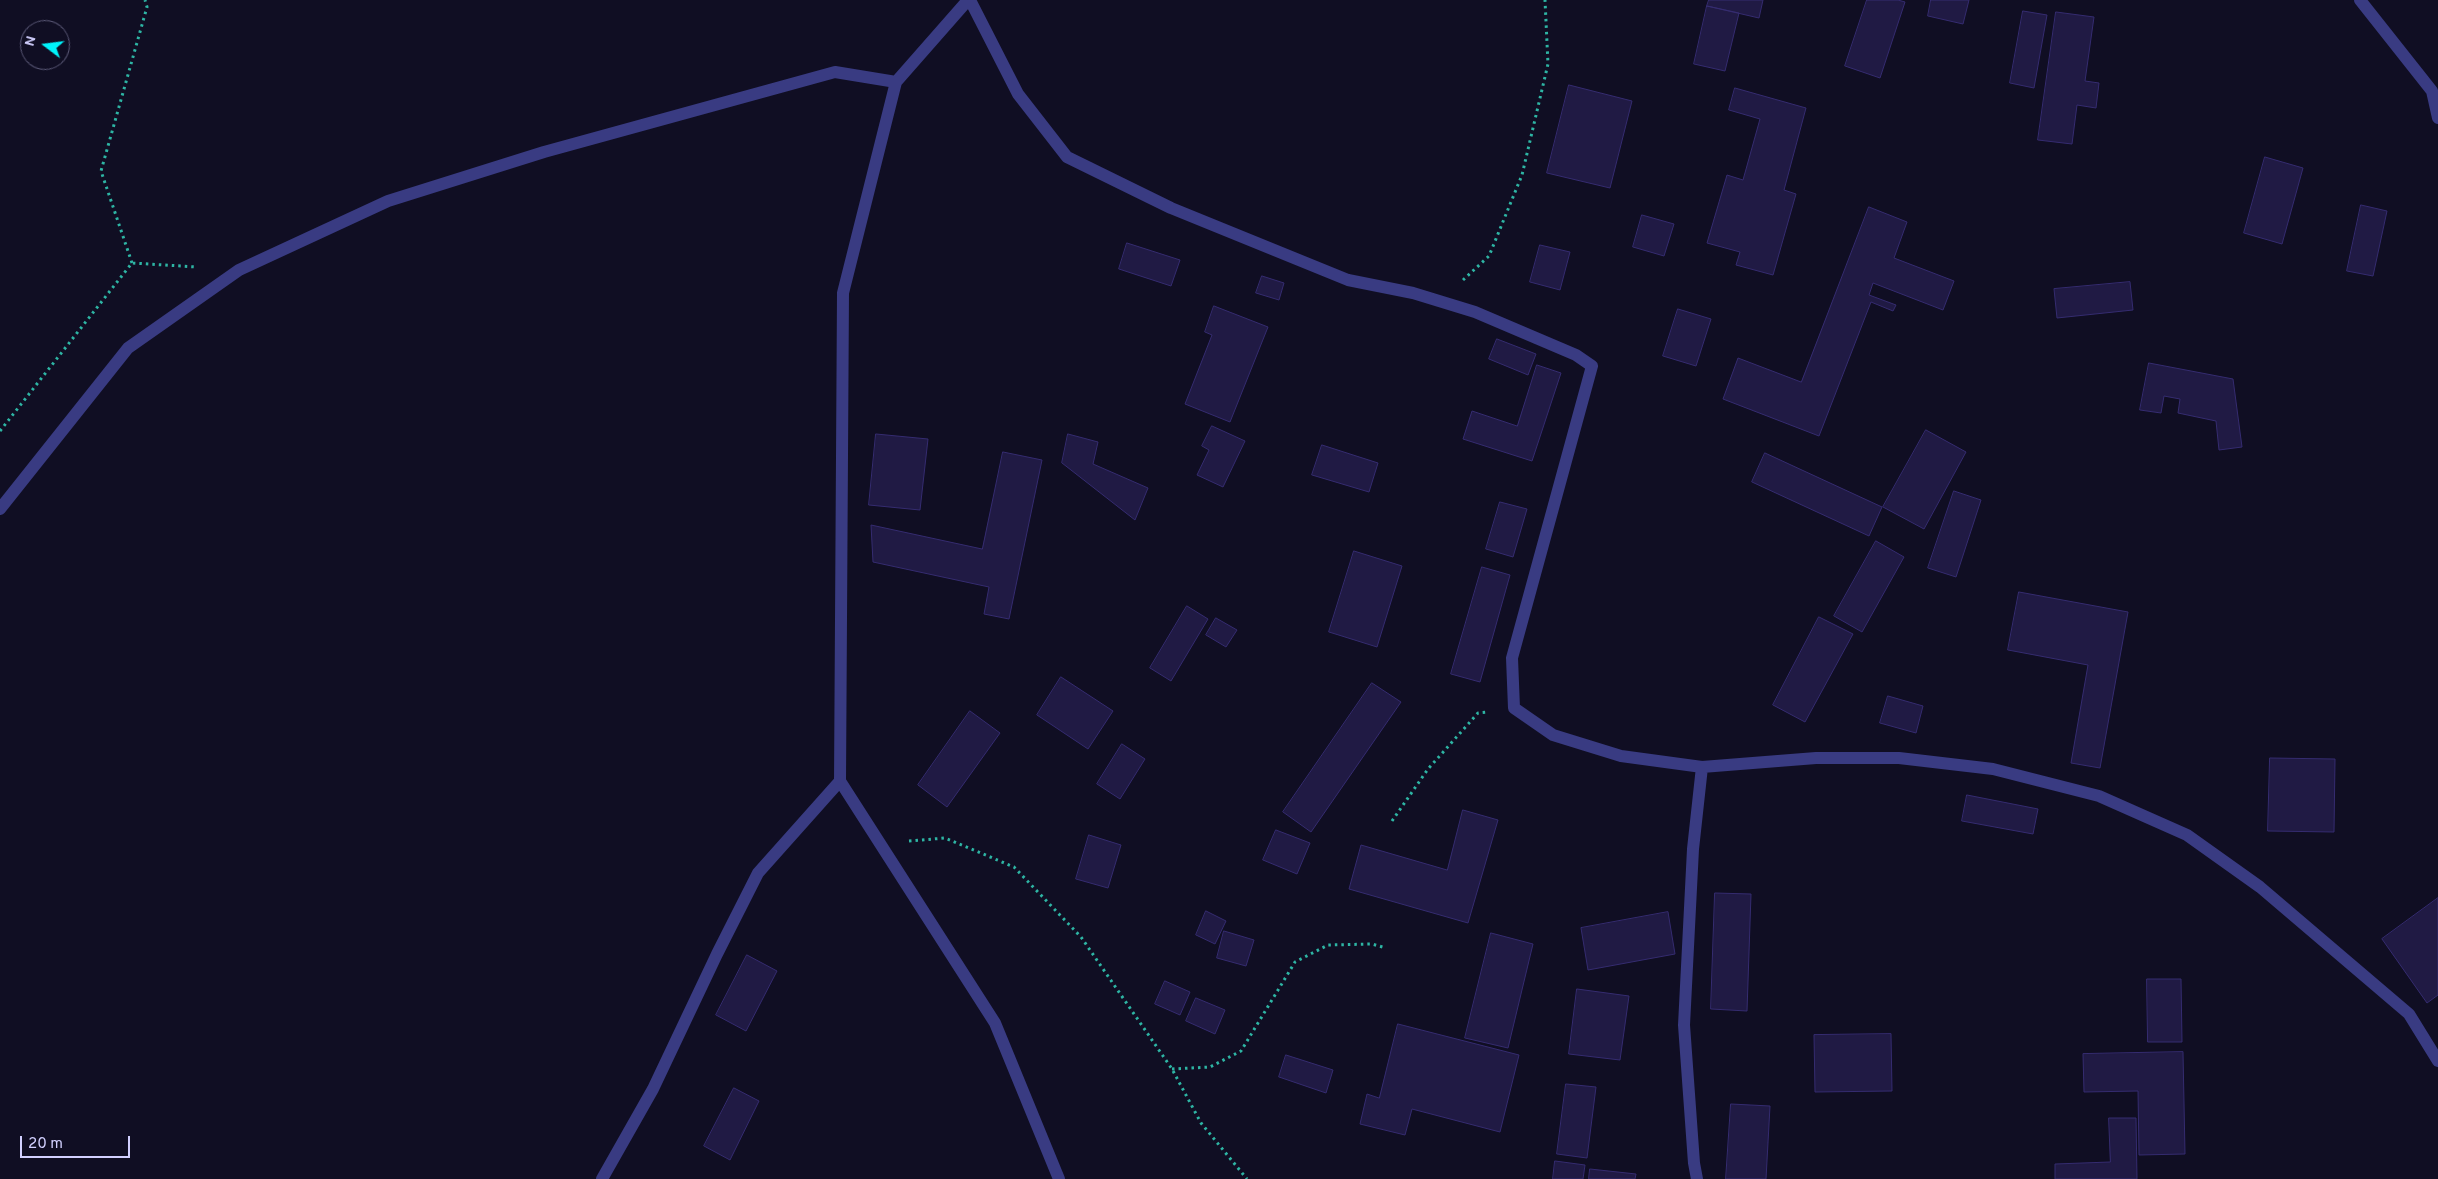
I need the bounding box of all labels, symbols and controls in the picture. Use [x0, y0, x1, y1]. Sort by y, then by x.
north arrow [20, 20, 70, 70]
text: N [21, 34, 41, 48]
scale bar [22, 1126, 132, 1158]
text: 20 m [28, 1135, 63, 1154]

